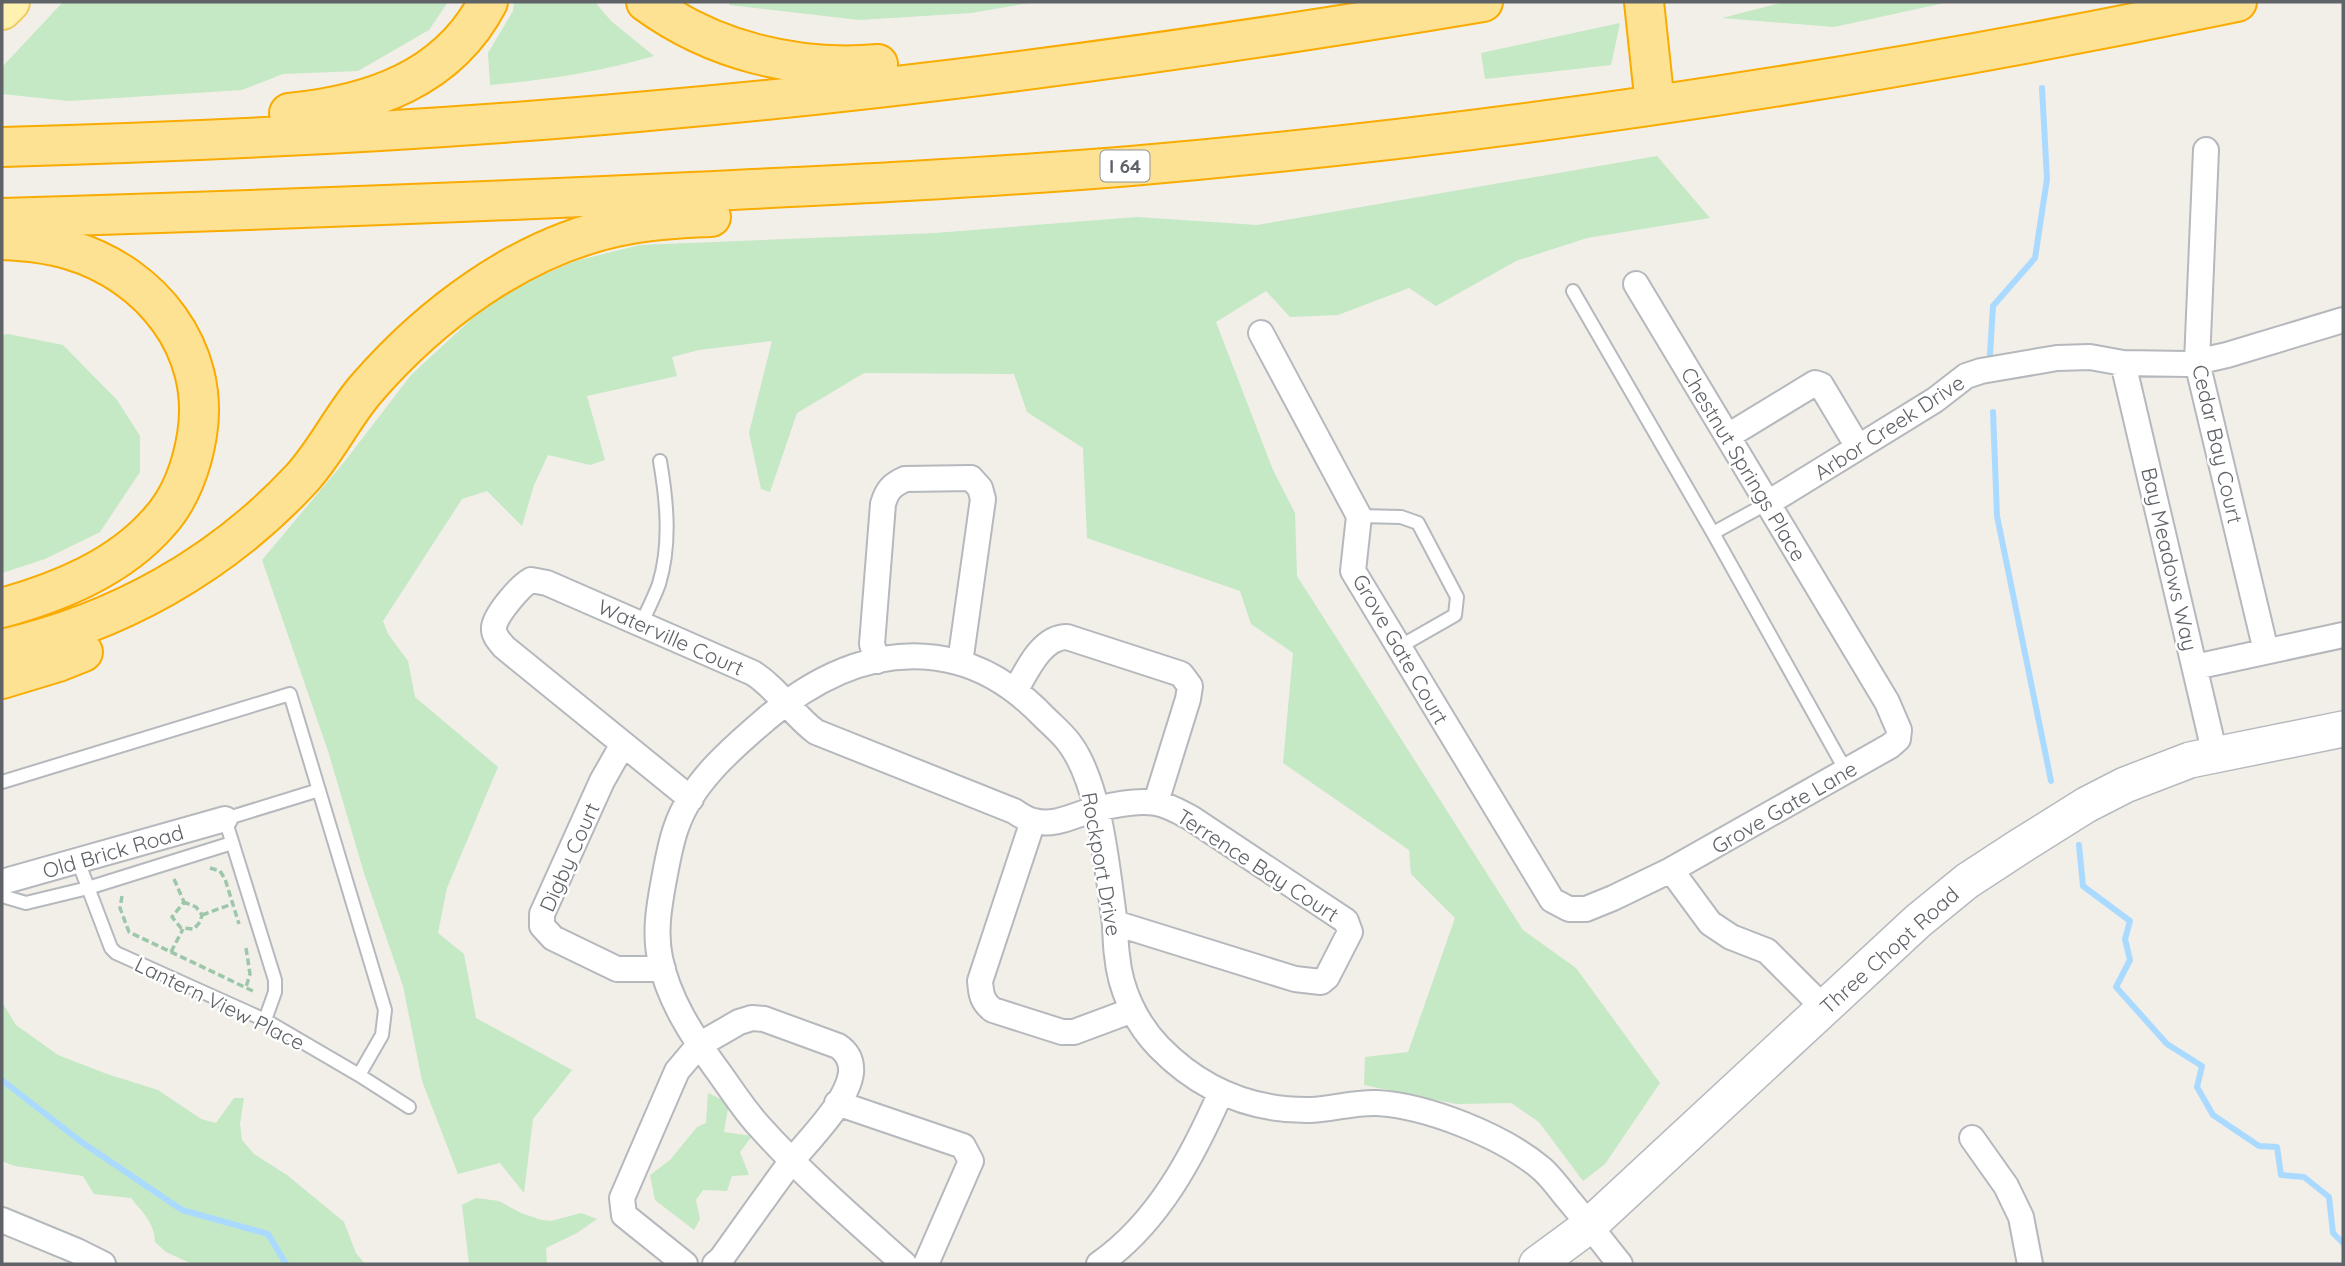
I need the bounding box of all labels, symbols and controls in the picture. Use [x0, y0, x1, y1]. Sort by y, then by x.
road number: I 64 [1100, 150, 1150, 182]
street label: Chestnut Springs Place [1676, 362, 1812, 566]
street label: Cedar Bay Court [2187, 362, 2249, 526]
street label: Arbor Creek Drive [1809, 369, 1969, 485]
street label: Bay Meadows Way [2136, 465, 2204, 653]
street label: Grove Gate Court [1347, 569, 1455, 729]
street label: Waterville Court [594, 593, 748, 681]
street label: Grove Gate Lane [1707, 755, 1861, 859]
street label: Rockport Drive [1077, 790, 1127, 938]
street label: Digby Court [533, 798, 605, 916]
street label: Terrence Bay Court [1172, 803, 1344, 927]
street label: Old Brick Road [40, 818, 186, 884]
street label: Three Chopt Road [1814, 881, 1964, 1019]
street label: Lantern View Place [131, 951, 309, 1055]

